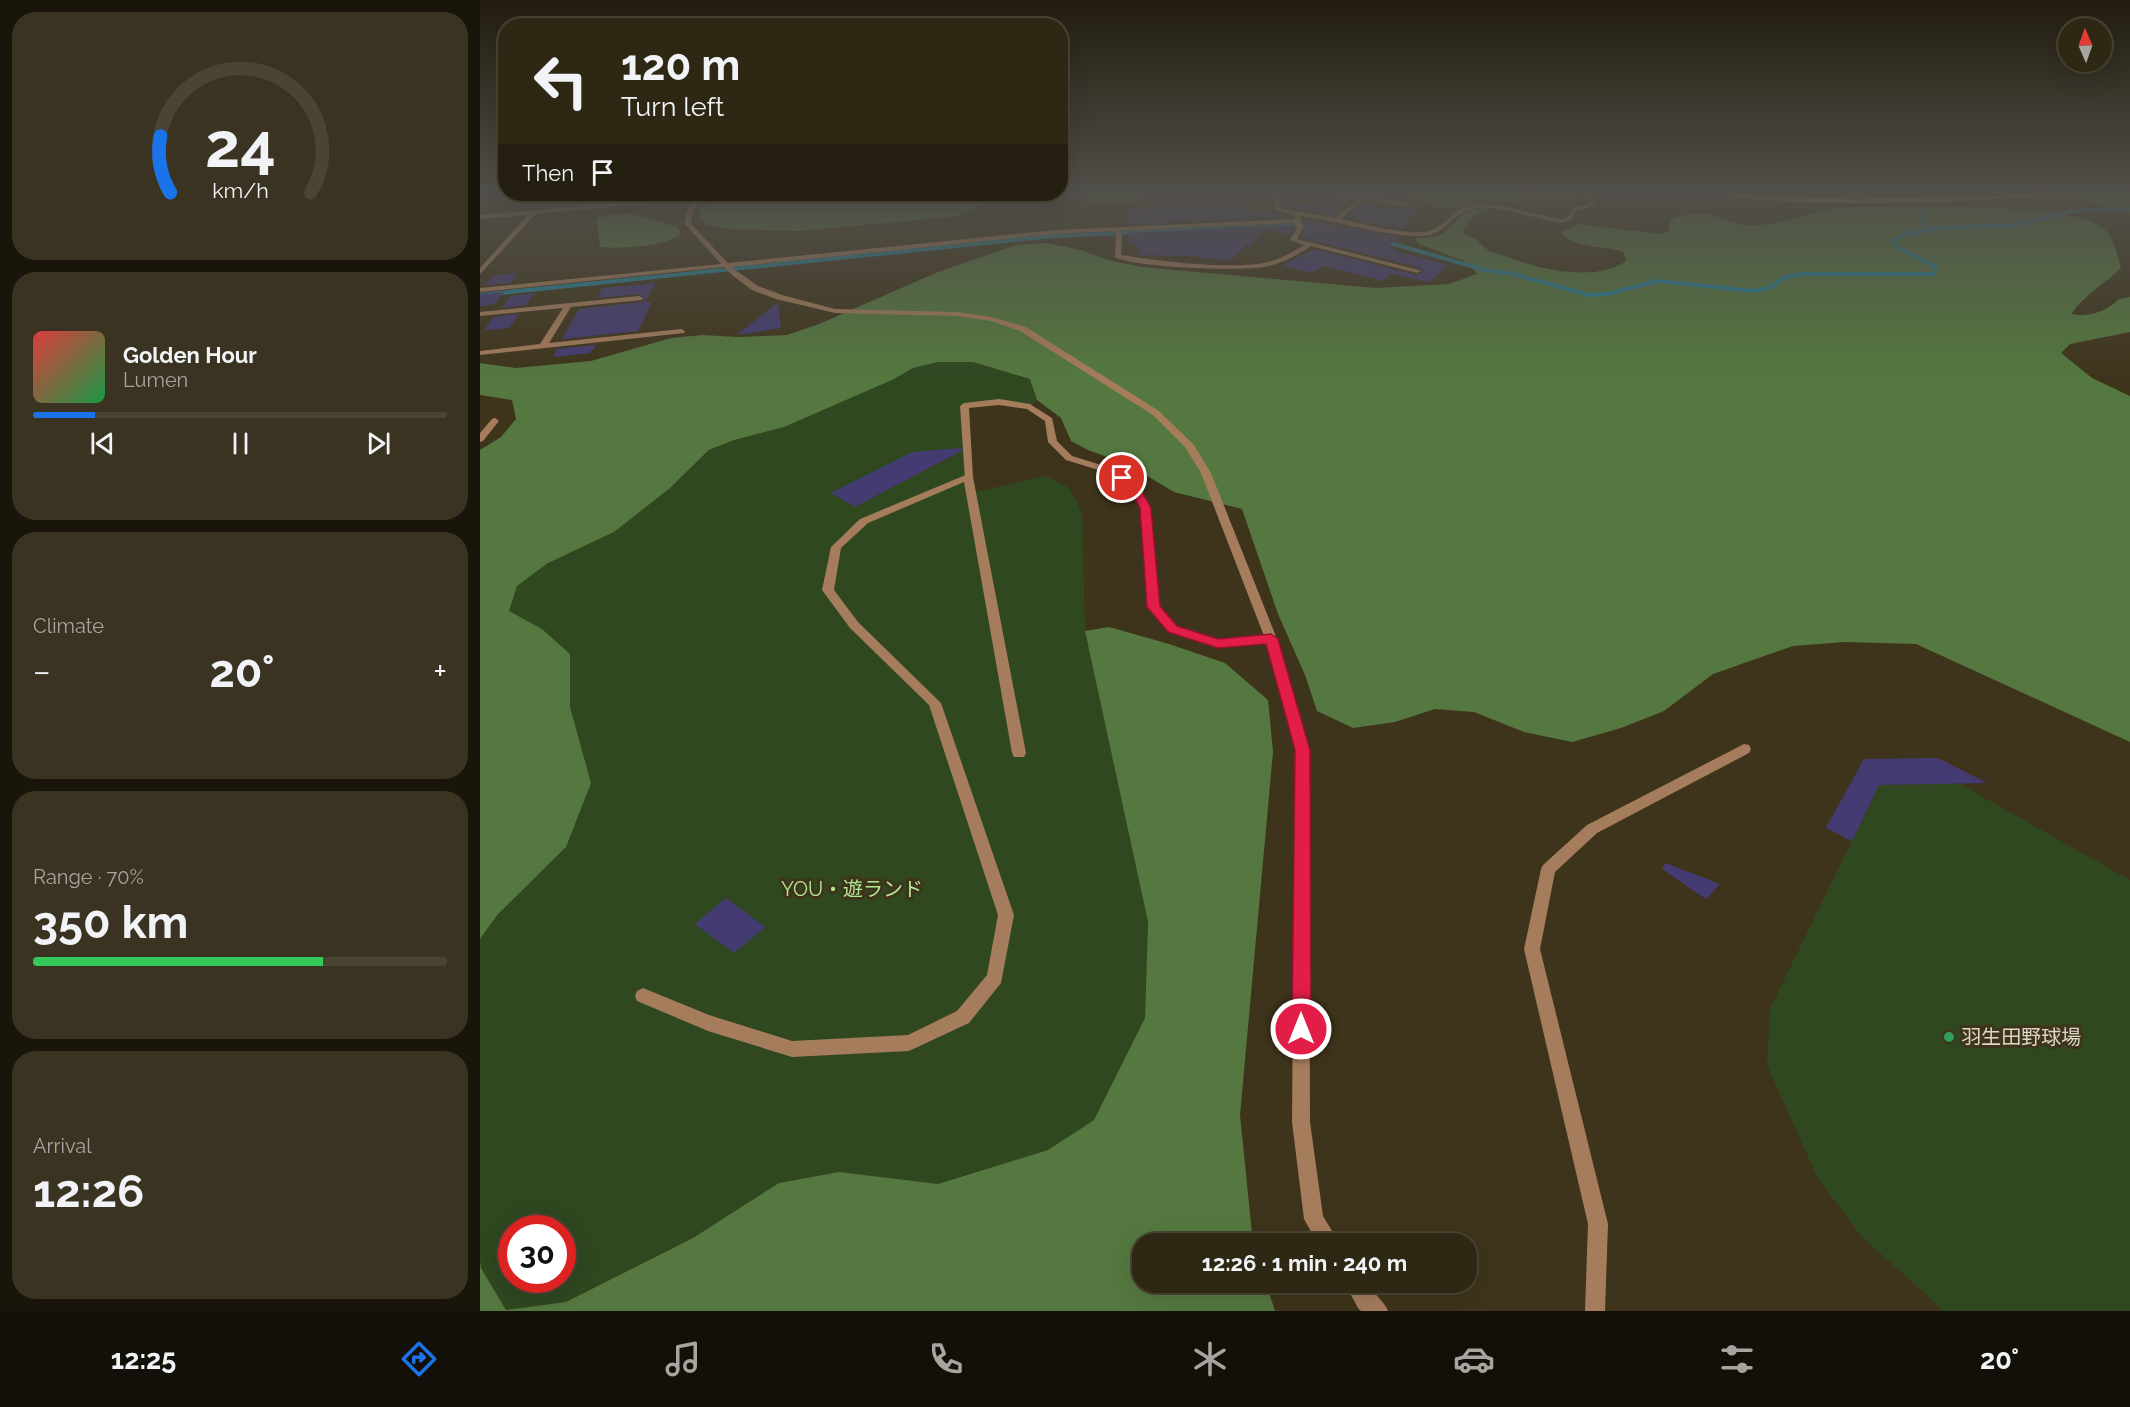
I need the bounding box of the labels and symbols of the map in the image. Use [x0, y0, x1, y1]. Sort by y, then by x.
north arrow [2058, 18, 2112, 72]
pin [1096, 452, 1147, 503]
park label: YOU・遊ランド [781, 877, 923, 901]
position arrow [1269, 997, 1333, 1061]
place label: 羽生田野球場 [1961, 1025, 2081, 1049]
marker: 羽生田野球場 [1942, 1030, 1956, 1044]
speed limit sign: 30 [498, 1215, 576, 1293]

